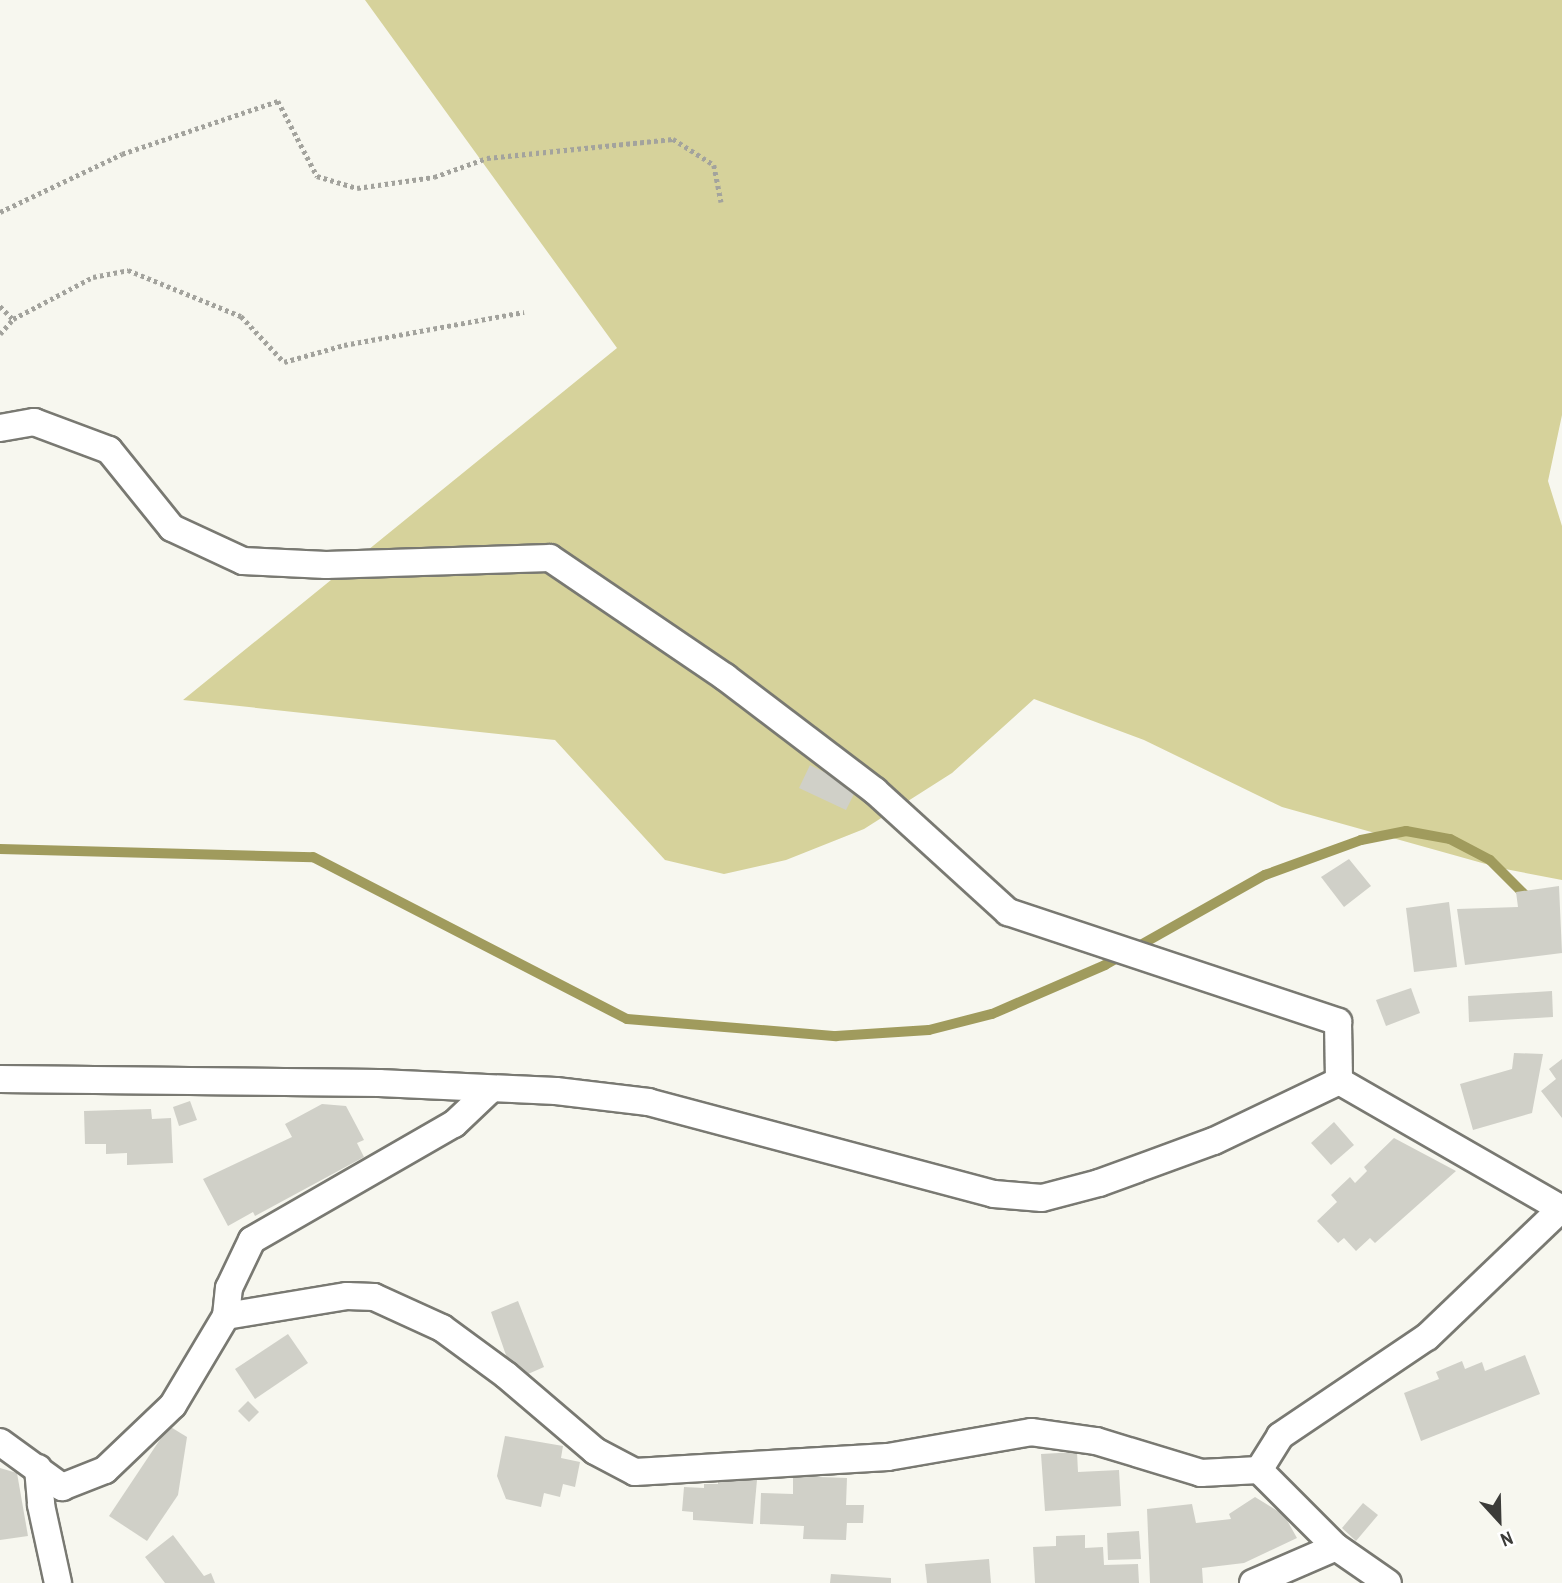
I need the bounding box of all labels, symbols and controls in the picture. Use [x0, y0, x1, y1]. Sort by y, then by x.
north arrow [1464, 1485, 1534, 1555]
text: N [1497, 1525, 1517, 1554]

